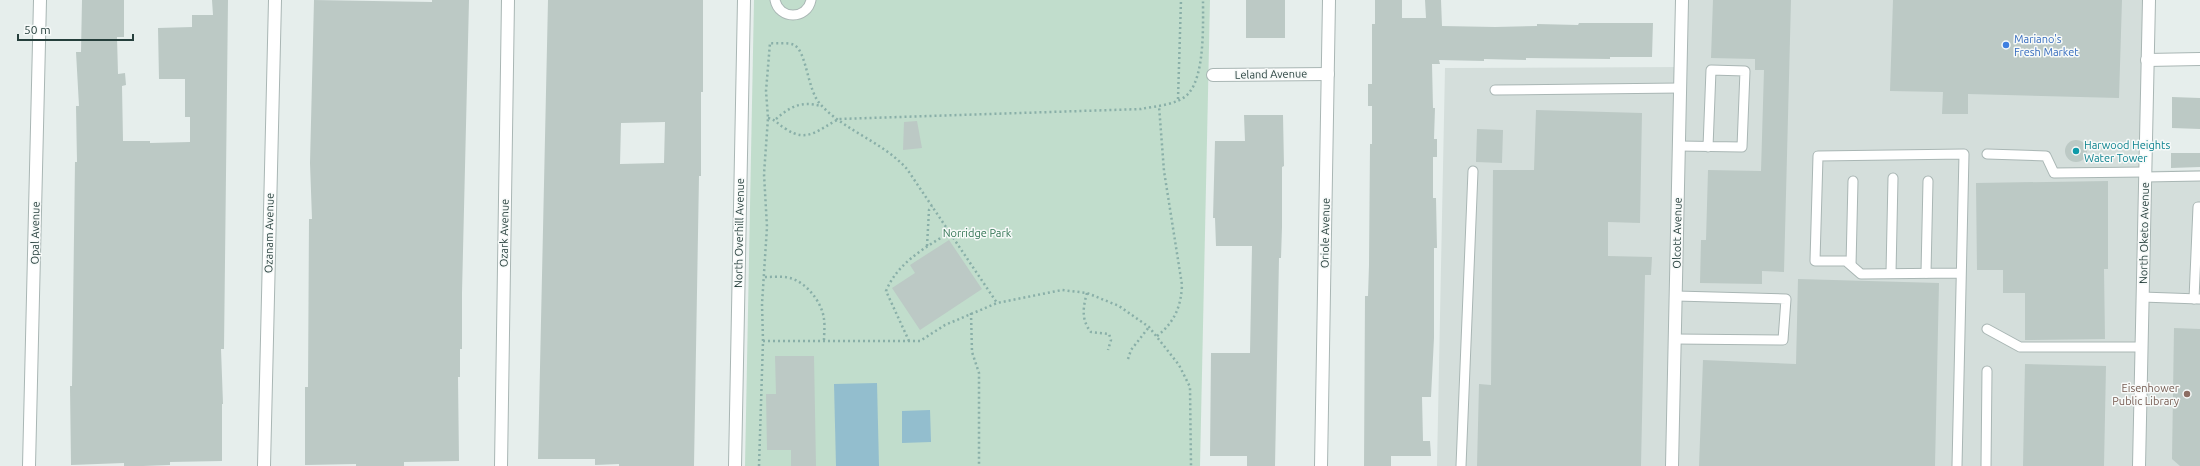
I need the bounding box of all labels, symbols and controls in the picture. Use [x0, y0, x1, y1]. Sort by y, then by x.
scale bar [18, 16, 133, 42]
text: 50 m [24, 23, 51, 36]
place label: Mariano's Fresh Market [2014, 33, 2079, 58]
marker: Mariano's Fresh Market [2001, 40, 2011, 50]
street label: Leland Avenue [1235, 67, 1307, 81]
place label: Harwood Heights Water Tower [2084, 139, 2170, 164]
marker: Harwood Heights Water Tower [2071, 146, 2081, 156]
street label: North Overhill Avenue [732, 178, 746, 288]
street label: North Oketo Avenue [2137, 182, 2151, 284]
street label: Ozanam Avenue [262, 193, 276, 273]
street label: Olcott Avenue [1670, 197, 1684, 269]
street label: Oriole Avenue [1318, 198, 1332, 268]
street label: Ozark Avenue [497, 199, 511, 267]
street label: Opal Avenue [28, 201, 42, 265]
park label: Norridge Park [943, 227, 1012, 239]
place label: Eisenhower Public Library [2112, 382, 2180, 407]
marker: Eisenhower Public Library [2182, 389, 2192, 399]

